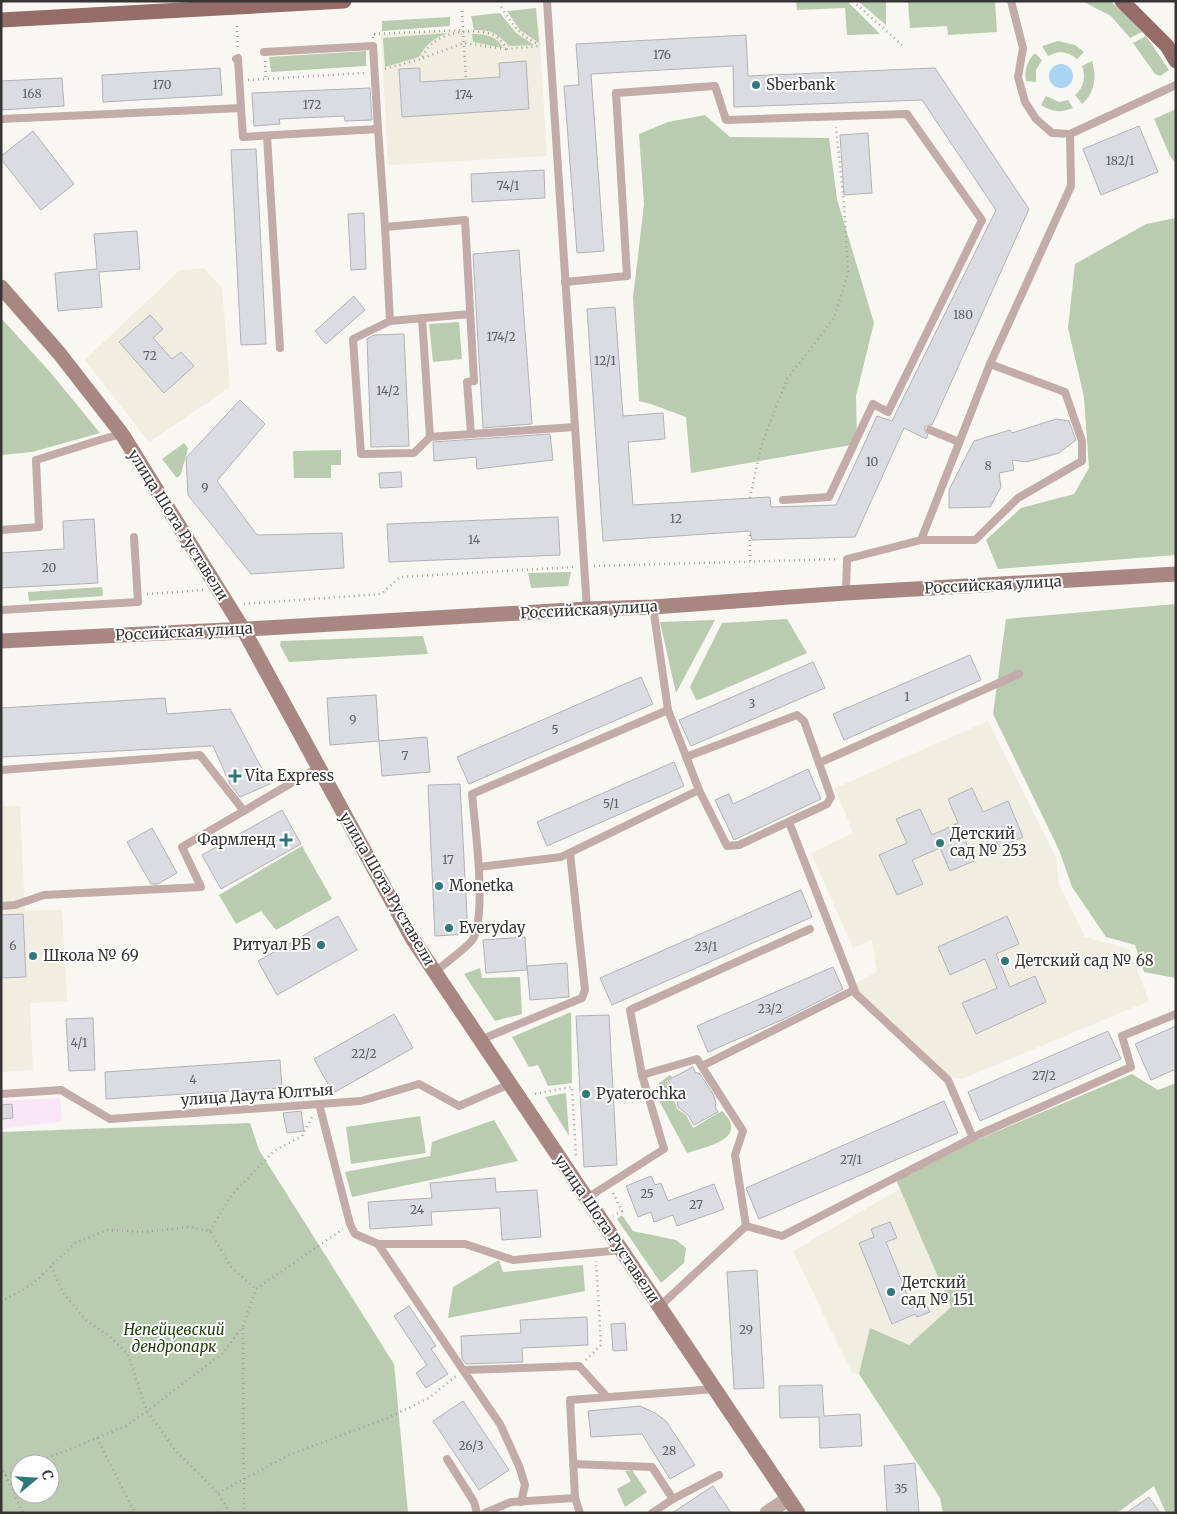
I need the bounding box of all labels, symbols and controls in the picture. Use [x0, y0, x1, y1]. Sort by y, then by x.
house number: 176 [653, 47, 671, 62]
place label: Sberbank [766, 75, 836, 94]
house number: 170 [153, 77, 172, 92]
marker: Sberbank [750, 79, 762, 91]
house number: 168 [22, 86, 42, 101]
house number: 174 [455, 87, 474, 102]
house number: 172 [303, 97, 321, 112]
house number: 182/1 [1106, 153, 1135, 168]
house number: 74/1 [497, 178, 520, 193]
house number: 180 [953, 307, 973, 322]
house number: 174/2 [486, 329, 516, 344]
house number: 72 [143, 348, 157, 363]
house number: 12/1 [594, 353, 617, 368]
house number: 14/2 [376, 383, 400, 398]
street label: улица Шота Руставели [124, 446, 233, 604]
house number: 10 [866, 454, 879, 469]
house number: 8 [984, 458, 992, 473]
house number: 9 [201, 480, 209, 495]
house number: 12 [670, 511, 682, 526]
house number: 14 [468, 532, 481, 547]
house number: 20 [42, 560, 57, 575]
street label: Российская улица [924, 571, 1062, 598]
street label: Российская улица [520, 596, 658, 623]
street label: Российская улица [115, 618, 253, 645]
house number: 1 [904, 689, 910, 704]
house number: 3 [749, 696, 756, 711]
house number: 9 [349, 712, 357, 727]
house number: 5 [551, 722, 559, 737]
house number: 7 [402, 748, 409, 763]
place label: Vita Express [244, 766, 334, 785]
marker: Vita Express [229, 770, 241, 782]
house number: 5/1 [603, 796, 620, 811]
street label: улица Шота Руставели [336, 808, 439, 969]
place label: Детский сад № 253 [950, 824, 1027, 860]
place label: Фармленд [197, 830, 276, 849]
marker: Фармленд [280, 834, 292, 846]
marker: Детский сад № 253 [934, 837, 946, 849]
house number: 17 [442, 852, 454, 867]
place label: Monetka [449, 876, 514, 895]
marker: Monetka [433, 880, 445, 892]
place label: Everyday [459, 918, 526, 937]
marker: Everyday [443, 922, 455, 934]
place label: Ритуал РБ [233, 935, 311, 954]
house number: 6 [9, 938, 17, 953]
marker: Ритуал РБ [315, 939, 327, 951]
house number: 23/1 [695, 939, 718, 954]
place label: Школа № 69 [43, 946, 139, 965]
marker: Школа № 69 [27, 950, 39, 962]
place label: Детский сад № 68 [1015, 951, 1154, 970]
marker: Детский сад № 68 [999, 955, 1011, 967]
house number: 23/2 [758, 1001, 782, 1016]
house number: 4/1 [71, 1035, 88, 1050]
house number: 22/2 [351, 1046, 377, 1061]
house number: 27/2 [1032, 1068, 1056, 1083]
house number: 4 [189, 1072, 197, 1087]
street label: улица Даута Юлтыя [180, 1080, 334, 1109]
place label: Pyaterochka [596, 1084, 686, 1103]
marker: Pyaterochka [580, 1088, 592, 1100]
street label: улица Шота Руставели [551, 1151, 664, 1306]
house number: 27/1 [840, 1152, 863, 1167]
house number: 25 [640, 1186, 654, 1201]
house number: 27 [689, 1197, 703, 1212]
house number: 24 [410, 1202, 425, 1217]
place label: Детский сад № 151 [901, 1273, 974, 1309]
marker: Детский сад № 151 [885, 1286, 897, 1298]
park label: Непейцевский дендропарк [123, 1320, 225, 1356]
house number: 29 [739, 1322, 753, 1337]
house number: 26/3 [459, 1438, 484, 1453]
house number: 28 [662, 1443, 676, 1458]
north arrow [10, 1454, 60, 1504]
text: С [37, 1468, 57, 1482]
house number: 35 [894, 1481, 908, 1496]

